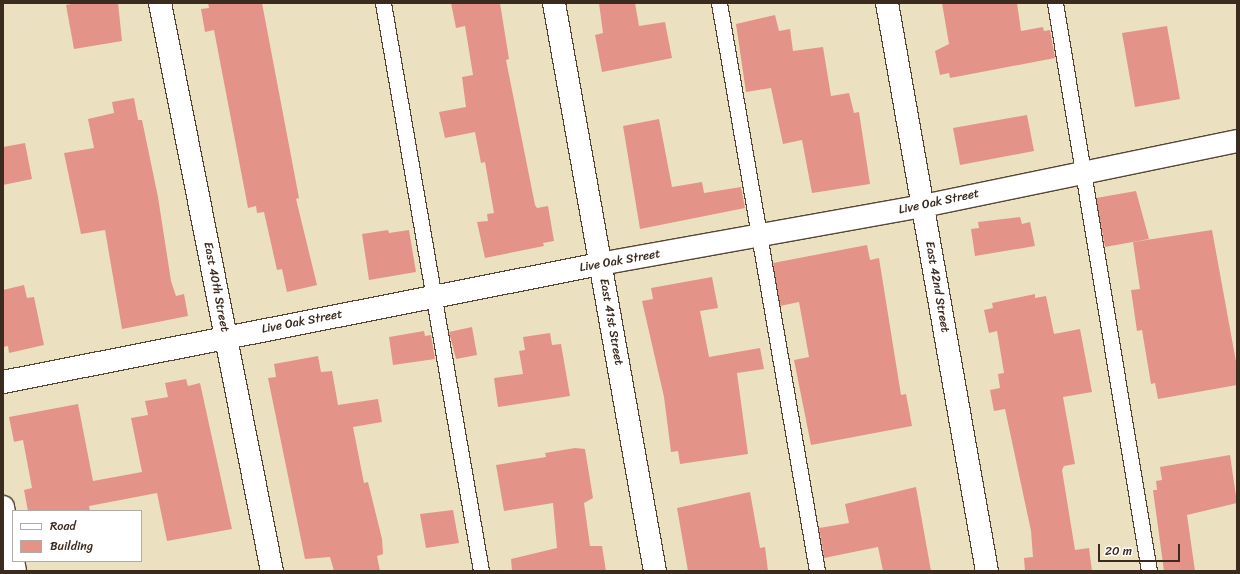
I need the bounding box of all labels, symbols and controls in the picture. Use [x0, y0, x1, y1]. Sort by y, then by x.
street label: Live Oak Street [897, 186, 981, 218]
street label: East 40th Street [200, 241, 232, 333]
street label: East 42nd Street [922, 241, 952, 333]
street label: Live Oak Street [578, 247, 662, 275]
street label: East 41st Street [596, 277, 626, 367]
street label: Live Oak Street [260, 307, 344, 337]
legend [12, 510, 142, 562]
text: Road [50, 515, 76, 537]
text: Building [50, 535, 93, 557]
scale bar [1100, 536, 1182, 562]
text: 20 m [1105, 540, 1132, 562]

